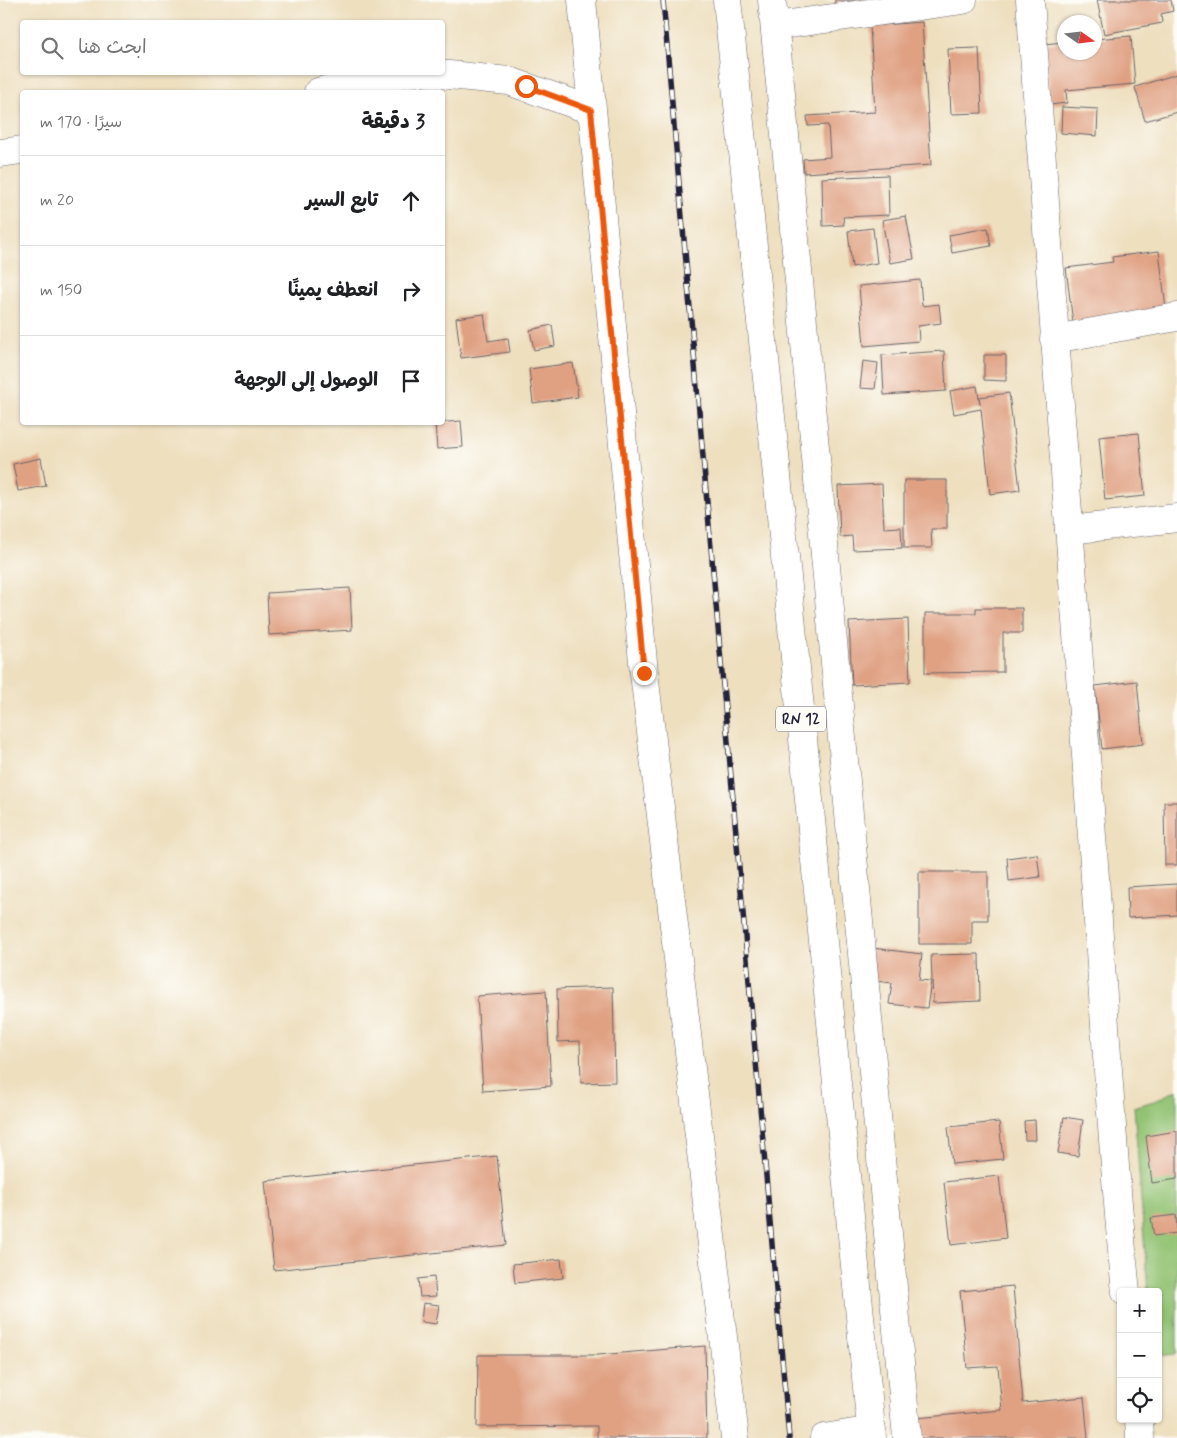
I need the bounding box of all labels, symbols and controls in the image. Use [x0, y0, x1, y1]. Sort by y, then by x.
north arrow [1057, 15, 1102, 60]
search box [20, 20, 445, 75]
icon: search [38, 34, 66, 62]
text: ابحث هنا [78, 35, 147, 60]
route start [515, 75, 538, 98]
text: 3 دقيقة [361, 108, 425, 136]
text: سيرًا · 170 m [40, 112, 122, 133]
icon: ahead [397, 187, 425, 215]
text: تابع السير [305, 188, 378, 213]
text: 20 m [40, 190, 74, 211]
icon: right [397, 277, 425, 305]
text: انعطف يمينًا [288, 278, 378, 303]
text: 150 m [40, 280, 82, 301]
icon: arrive [397, 367, 425, 395]
text: الوصول إلى الوجهة [234, 368, 378, 393]
route end [633, 662, 656, 685]
road number: RN 12 [776, 706, 826, 732]
map controls [1117, 1288, 1162, 1423]
button: + [1117, 1288, 1162, 1333]
button: − [1117, 1333, 1162, 1378]
button: locate [1117, 1378, 1162, 1423]

